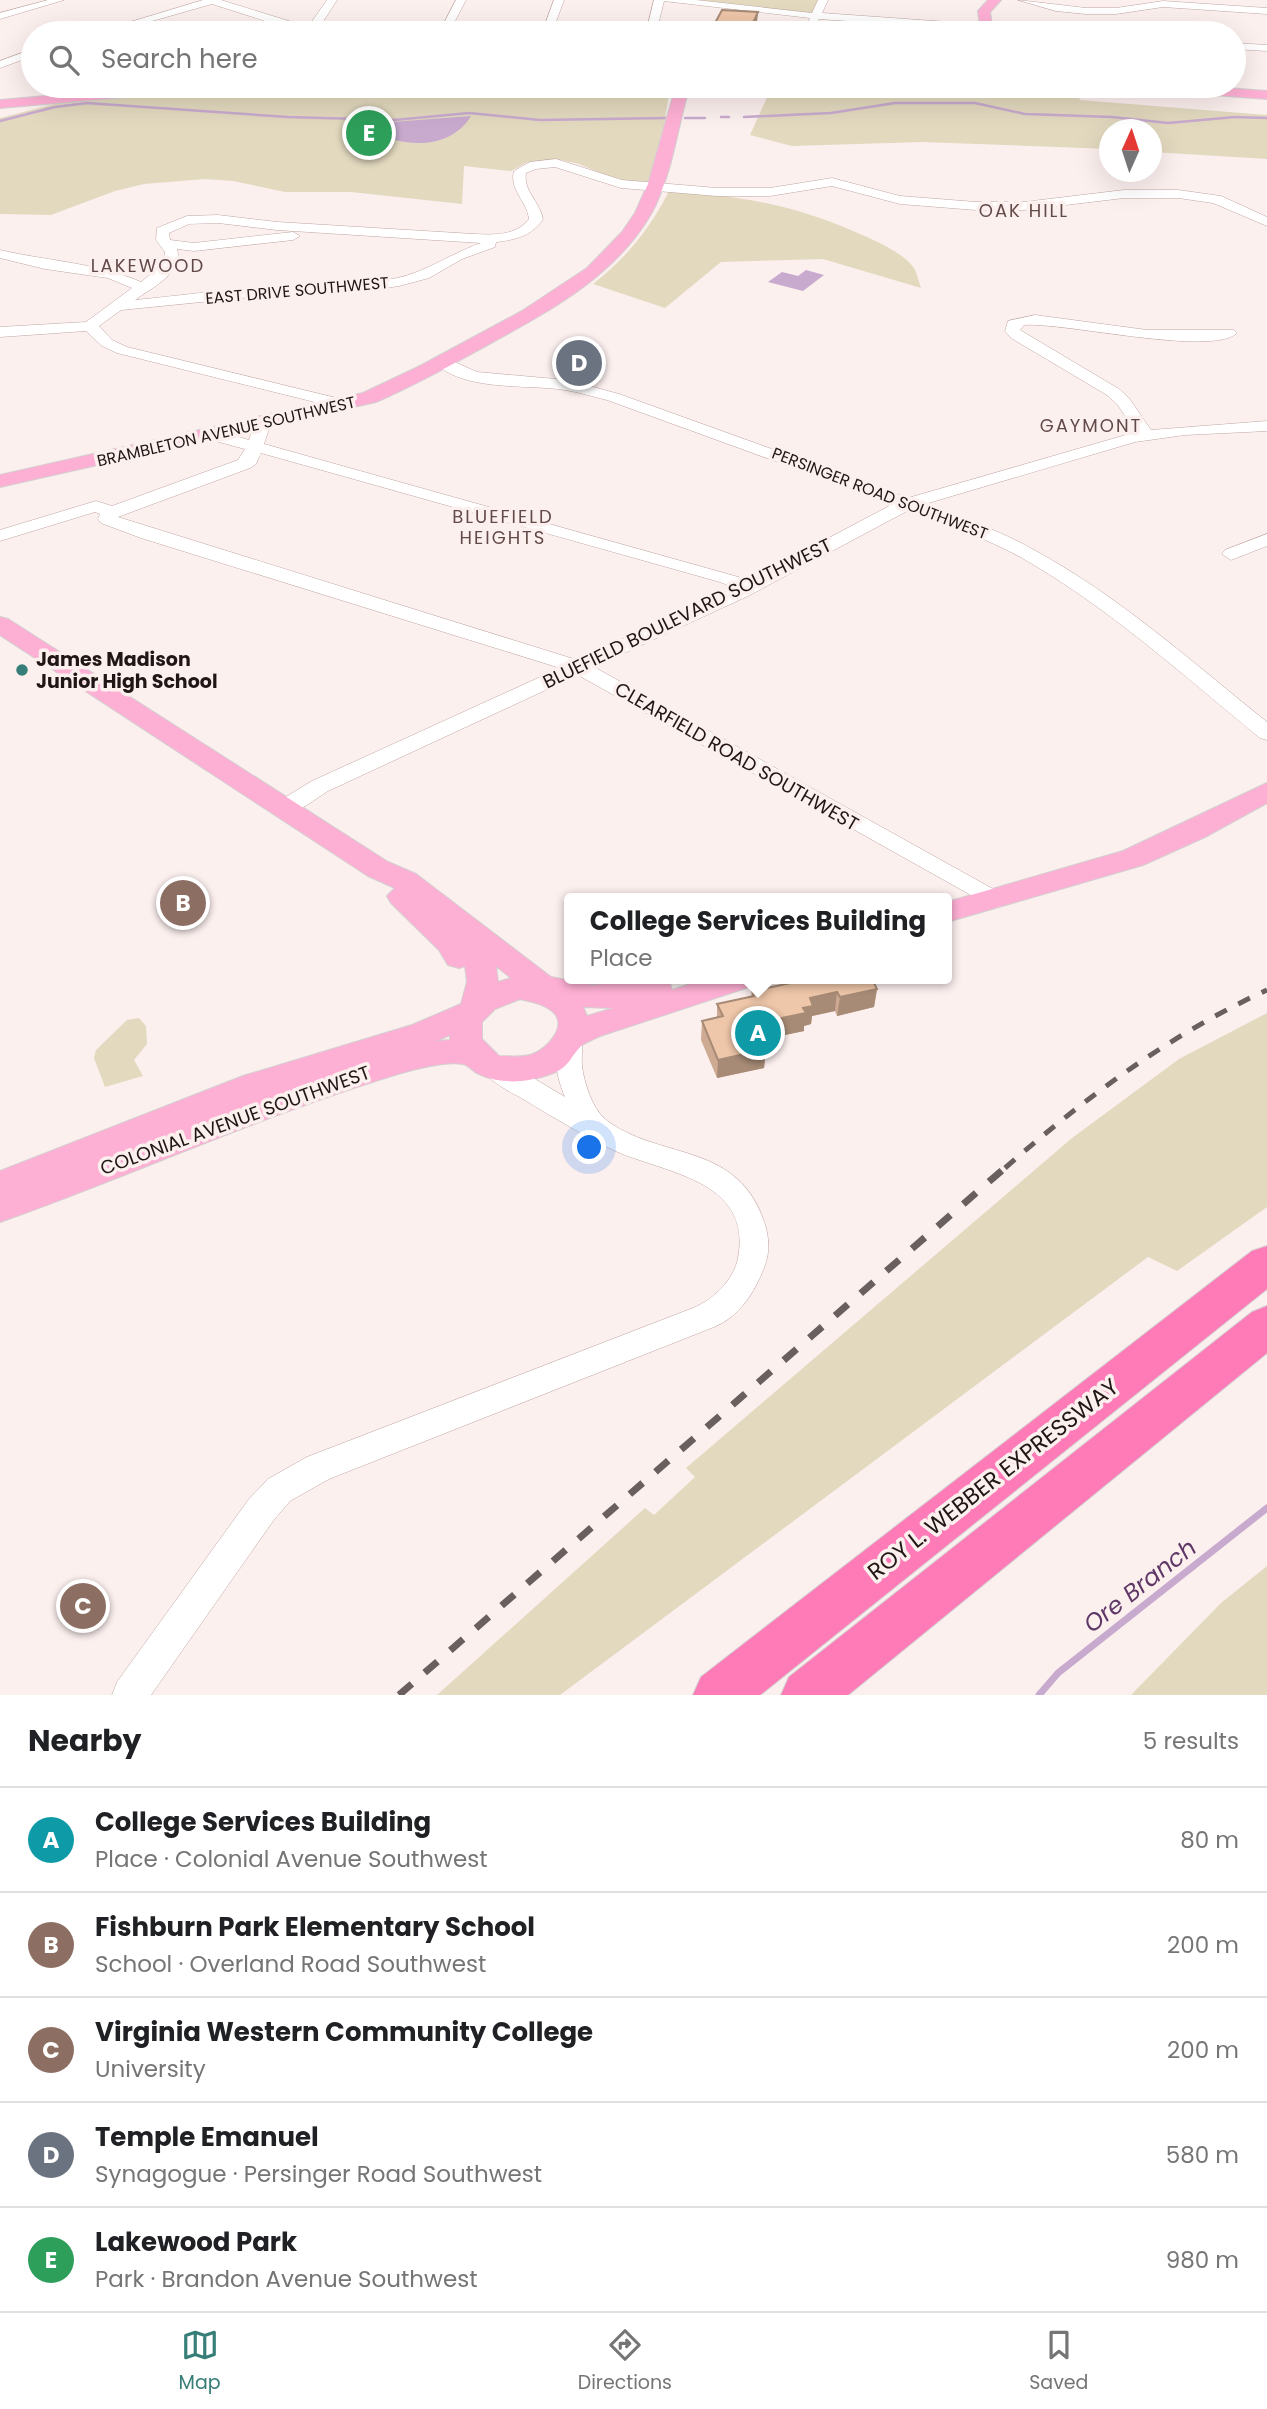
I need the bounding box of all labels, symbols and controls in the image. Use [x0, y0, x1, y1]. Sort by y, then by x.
search box [21, 21, 1246, 98]
icon: search [45, 41, 83, 79]
text: Search here [101, 41, 258, 77]
pin: E [346, 107, 392, 159]
north arrow [1099, 119, 1162, 182]
district label: OAK HILL [979, 198, 1069, 223]
district label: LAKEWOOD [91, 253, 205, 278]
street label: EAST DRIVE SOUTHWEST [204, 271, 390, 310]
pin: D [556, 337, 602, 389]
street label: BRAMBLETON AVENUE SOUTHWEST [95, 390, 358, 472]
district label: GAYMONT [1040, 413, 1142, 438]
street label: PERSINGER ROAD SOUTHWEST [769, 442, 991, 545]
district label: BLUEFIELD HEIGHTS [452, 504, 554, 550]
street label: BLUEFIELD BOULEVARD SOUTHWEST [538, 532, 836, 695]
place label: James Madison Junior High School [36, 646, 218, 695]
marker: James Madison Junior High School [14, 662, 30, 678]
street label: CLEARFIELD ROAD SOUTHWEST [610, 675, 864, 838]
pin: B [160, 877, 206, 929]
popup [564, 893, 952, 984]
text: College Services Building [590, 903, 926, 939]
text: Place [590, 942, 653, 974]
pin: A [735, 1007, 781, 1059]
street label: COLONIAL AVENUE SOUTHWEST [96, 1059, 374, 1182]
your location [572, 1130, 606, 1164]
street label: ROY L. WEBBER EXPRESSWAY [861, 1371, 1125, 1587]
water label: Ore Branch [1076, 1531, 1203, 1640]
pin: C [60, 1580, 106, 1632]
text: Nearby [28, 1719, 142, 1762]
text: 5 results [1143, 1725, 1239, 1757]
text: College Services Building [95, 1804, 431, 1840]
text: A [43, 1824, 59, 1856]
text: 80 m [1180, 1824, 1239, 1856]
text: Place · Colonial Avenue Southwest [95, 1843, 488, 1875]
text: Fishburn Park Elementary School [95, 1909, 535, 1945]
text: B [43, 1929, 59, 1961]
text: 200 m [1167, 1929, 1239, 1961]
text: School · Overland Road Southwest [95, 1948, 486, 1980]
text: Virginia Western Community College [95, 2014, 593, 2050]
text: C [42, 2034, 60, 2066]
text: 200 m [1167, 2034, 1239, 2066]
text: University [95, 2053, 206, 2085]
text: Temple Emanuel [95, 2119, 319, 2155]
text: D [43, 2139, 59, 2171]
text: 580 m [1166, 2139, 1239, 2171]
text: Synagogue · Persinger Road Southwest [95, 2158, 542, 2190]
text: Lakewood Park [95, 2224, 297, 2260]
text: E [45, 2244, 57, 2276]
text: 980 m [1166, 2244, 1239, 2276]
text: Park · Brandon Avenue Southwest [95, 2263, 478, 2295]
tab: Map [179, 2326, 221, 2397]
tab: Directions [578, 2326, 672, 2397]
tab: Saved [1029, 2326, 1088, 2397]

